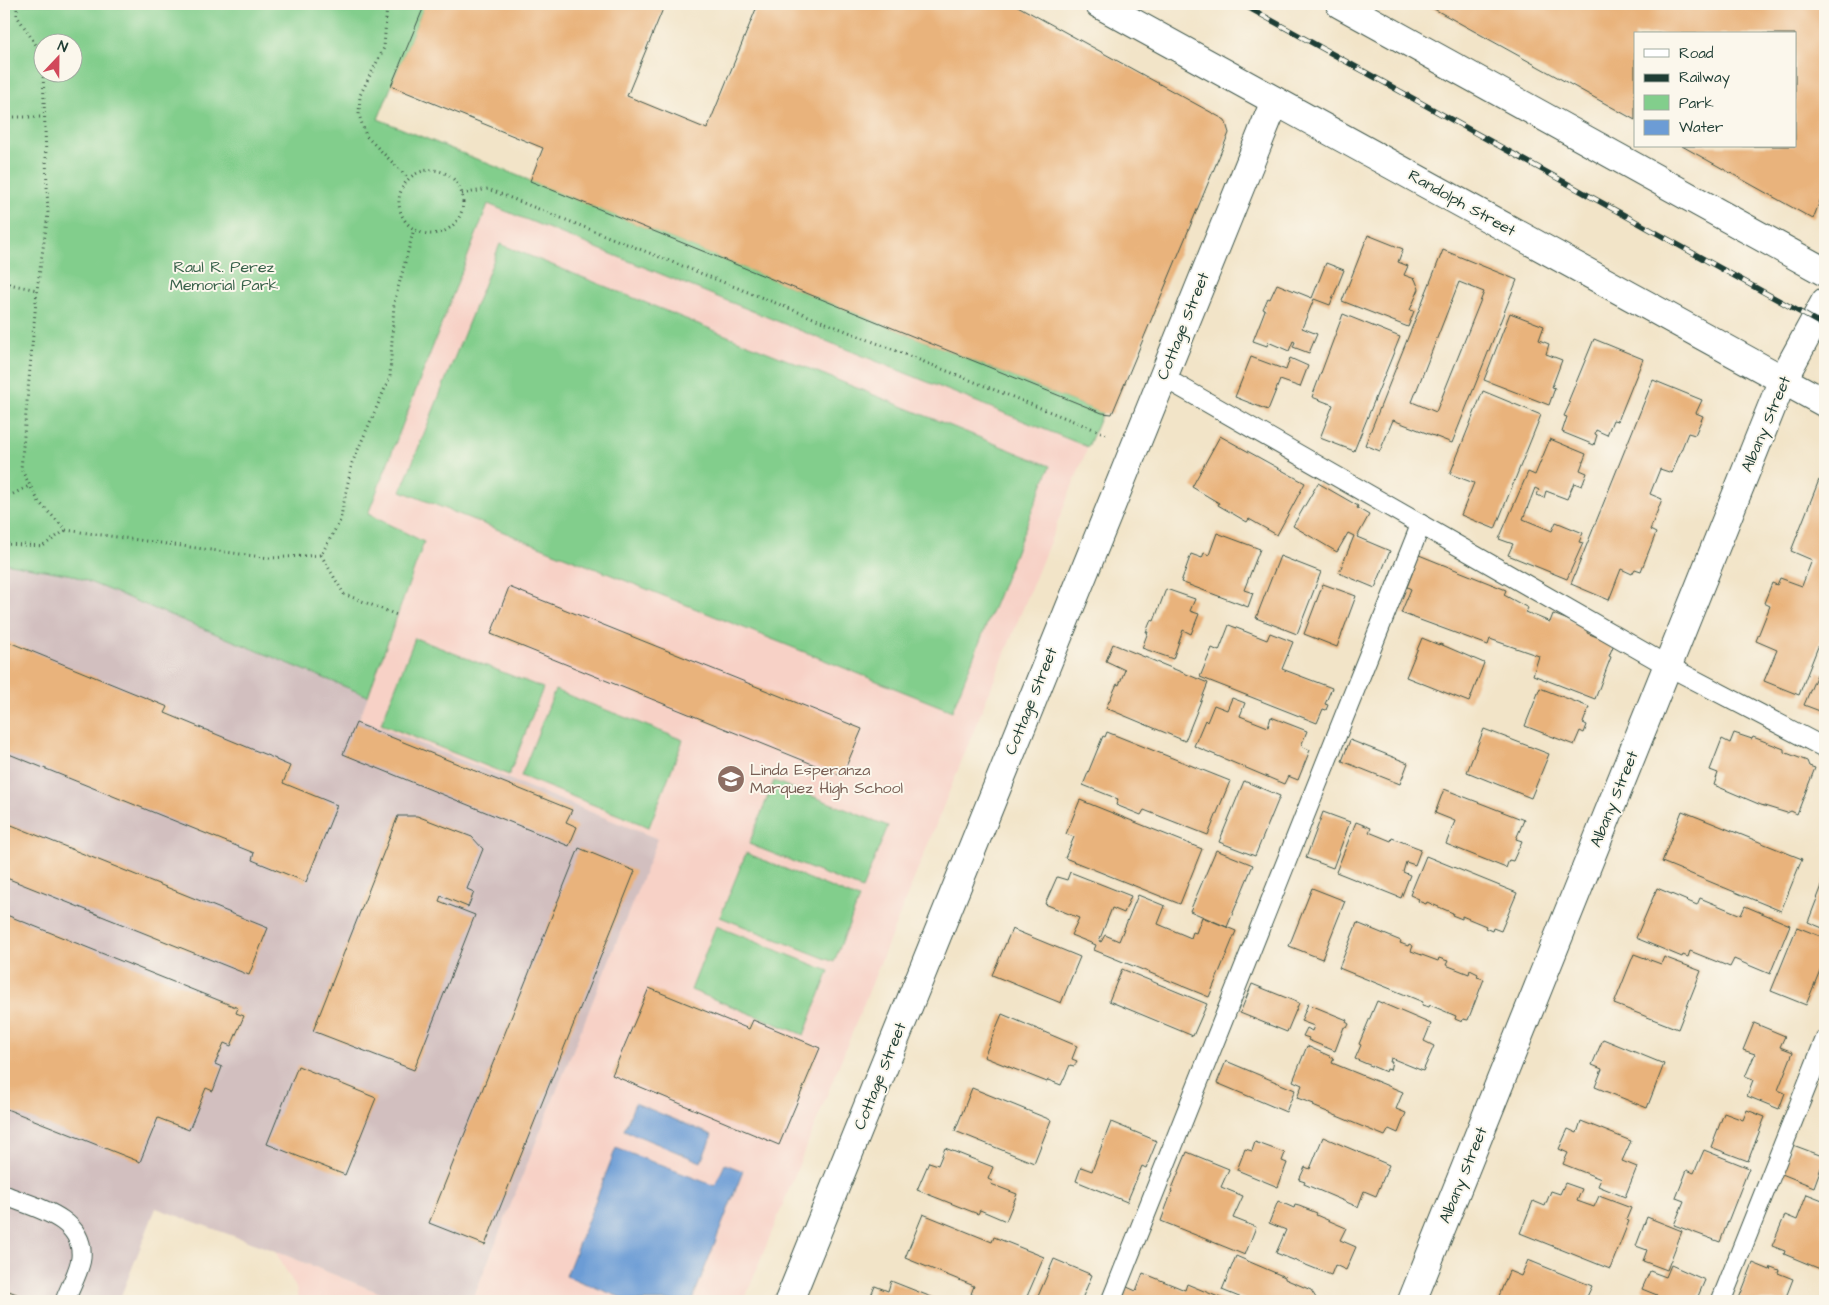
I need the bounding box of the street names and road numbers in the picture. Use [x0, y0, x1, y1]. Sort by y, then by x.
street label: Randolph Street [1404, 164, 1520, 242]
street label: Cottage Street [1151, 269, 1216, 383]
street label: Albany Street [1736, 372, 1797, 476]
street label: Cottage Street [999, 644, 1064, 758]
street label: Albany Street [1585, 747, 1645, 851]
street label: Cottage Street [848, 1019, 913, 1133]
street label: Albany Street [1434, 1123, 1494, 1227]

